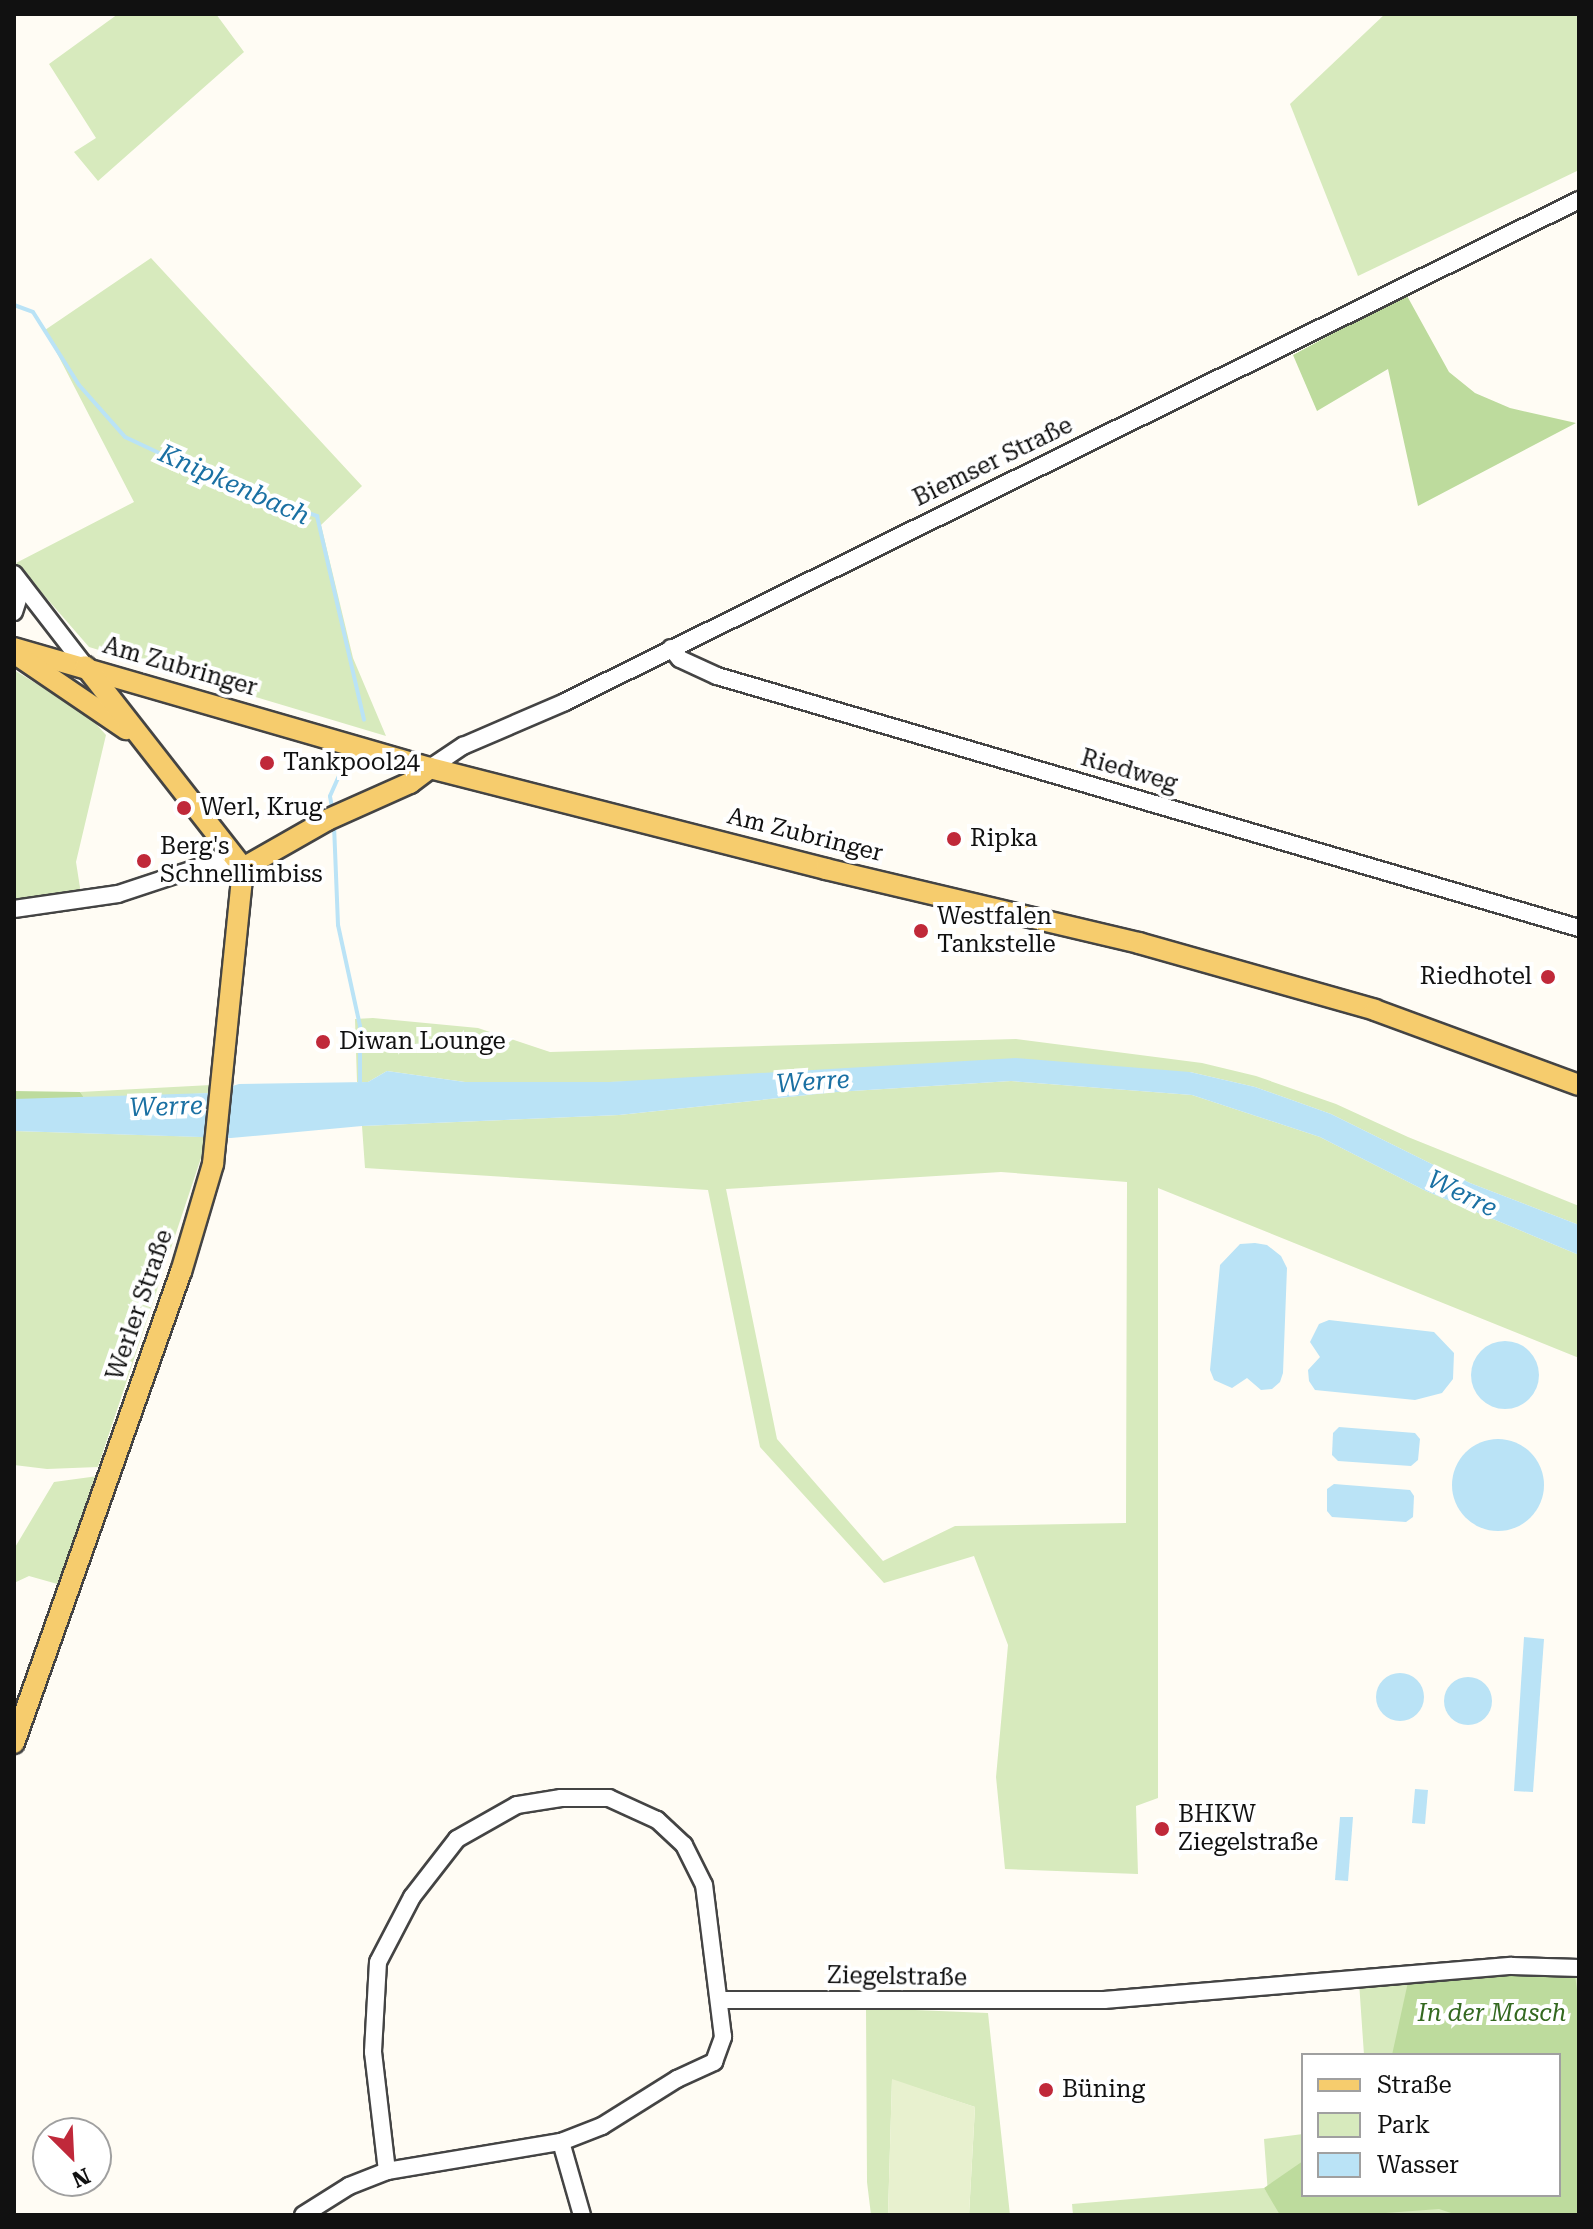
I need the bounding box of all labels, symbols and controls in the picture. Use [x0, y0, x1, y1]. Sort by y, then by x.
street label: Biemser Straße [909, 411, 1077, 513]
water label: Knipkenbach [154, 438, 314, 532]
street label: Am Zubringer [100, 631, 260, 703]
street label: Riedweg [1077, 744, 1181, 798]
place label: Tankpool24 [283, 749, 420, 777]
marker: Tankpool24 [258, 754, 276, 772]
place label: Werl, Krug [200, 794, 322, 822]
marker: Werl, Krug [175, 799, 193, 817]
street label: Am Zubringer [724, 802, 886, 868]
place label: Ripka [970, 825, 1037, 853]
marker: Ripka [945, 830, 963, 848]
place label: Berg's Schnellimbiss [160, 833, 323, 889]
marker: Berg's Schnellimbiss [135, 852, 153, 870]
place label: Westfalen Tankstelle [937, 903, 1056, 959]
marker: Westfalen Tankstelle [912, 922, 930, 940]
place label: Riedhotel [1420, 963, 1532, 991]
marker: Riedhotel [1539, 968, 1557, 986]
place label: Diwan Lounge [339, 1028, 506, 1056]
marker: Diwan Lounge [314, 1033, 332, 1051]
water label: Werre [775, 1064, 851, 1100]
water label: Werre [129, 1090, 203, 1124]
water label: Werre [1422, 1164, 1502, 1224]
street label: Werler Straße [101, 1226, 179, 1384]
place label: BHKW Ziegelstraße [1178, 1801, 1318, 1857]
marker: BHKW Ziegelstraße [1153, 1820, 1171, 1838]
street label: Ziegelstraße [827, 1961, 967, 1993]
park label: In der Masch [1418, 2000, 1566, 2028]
legend [1301, 2053, 1561, 2197]
text: Straße [1377, 2071, 1452, 2099]
place label: Büning [1062, 2076, 1145, 2104]
marker: Büning [1037, 2081, 1055, 2099]
text: Park [1377, 2111, 1430, 2139]
north arrow [32, 2117, 112, 2197]
text: Wasser [1377, 2151, 1459, 2179]
text: N [68, 2163, 94, 2192]

